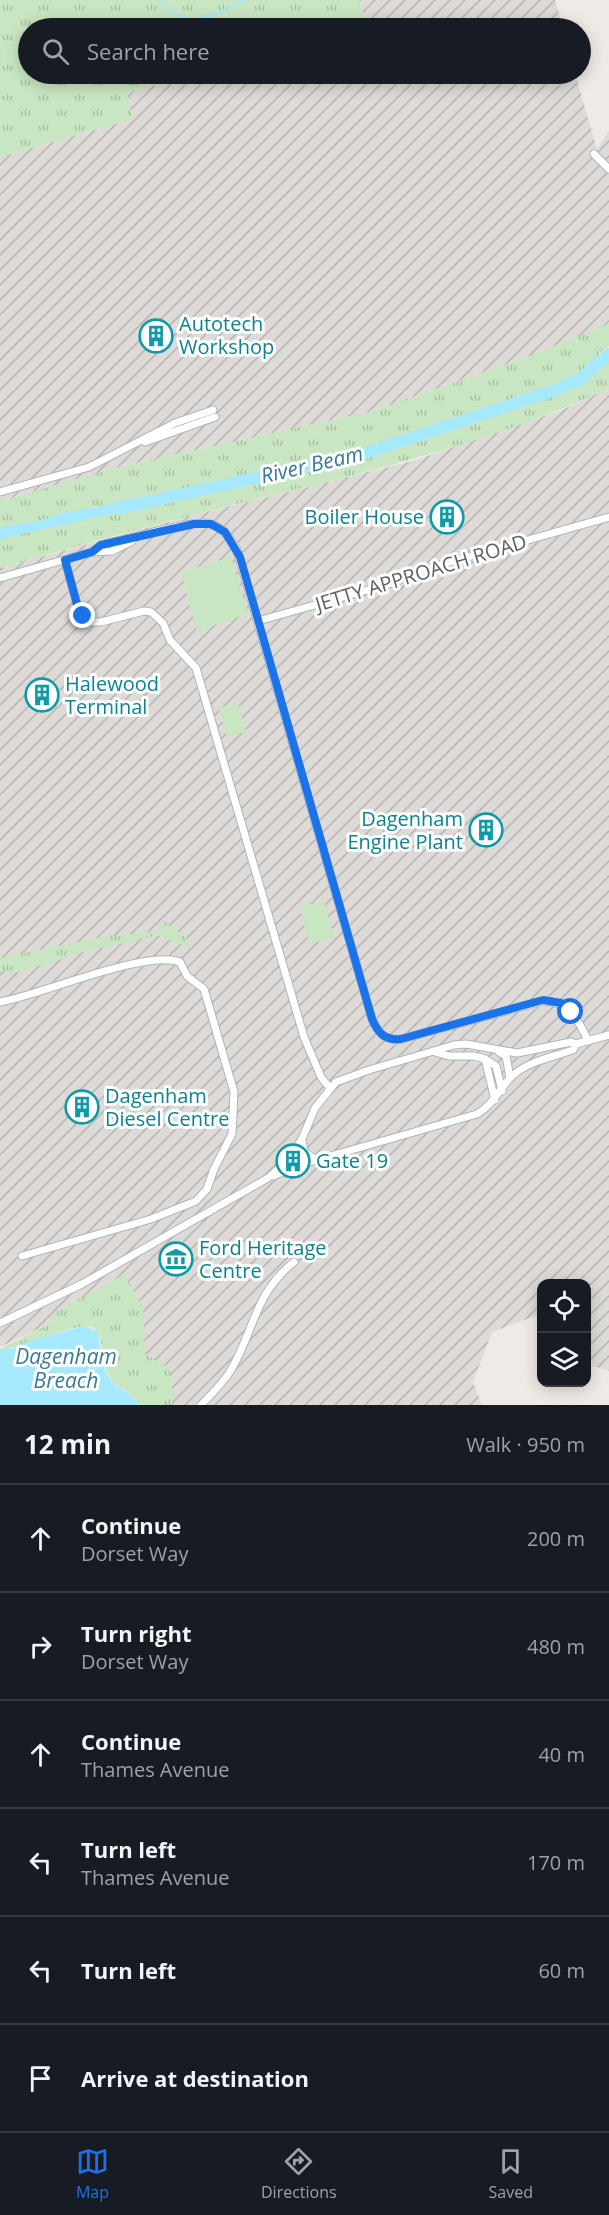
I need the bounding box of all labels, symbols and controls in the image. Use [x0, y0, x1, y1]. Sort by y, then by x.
search box [18, 18, 591, 84]
icon: search [39, 35, 72, 68]
text: Search here [87, 36, 210, 66]
place label: Autotech Workshop [179, 310, 274, 360]
building icon: Autotech Workshop [138, 318, 174, 354]
water label: River Beam [258, 439, 366, 489]
building icon: Boiler House [429, 499, 465, 535]
place label: Boiler House [305, 503, 424, 530]
street label: JETTY APPROACH ROAD [310, 527, 530, 618]
route end [69, 602, 95, 628]
place label: Halewood Terminal [65, 670, 159, 720]
building icon: Halewood Terminal [24, 677, 60, 713]
place label: Dagenham Engine Plant [347, 805, 463, 855]
building icon: Dagenham Engine Plant [468, 812, 504, 848]
route start [557, 998, 583, 1024]
place label: Dagenham Diesel Centre [105, 1082, 229, 1132]
building icon: Dagenham Diesel Centre [64, 1089, 100, 1125]
building icon: Gate 19 [275, 1143, 311, 1179]
place label: Gate 19 [316, 1147, 388, 1174]
place label: Ford Heritage Centre [199, 1234, 327, 1284]
museum icon: Ford Heritage Centre [158, 1241, 194, 1277]
map controls [537, 1279, 591, 1387]
button: locate [537, 1279, 591, 1333]
button: layers [537, 1333, 591, 1387]
water label: Dagenham Breach [15, 1342, 117, 1394]
text: 12 min [24, 1426, 111, 1462]
text: Walk · 950 m [466, 1431, 585, 1458]
text: Continue [81, 1510, 181, 1540]
icon: ahead [24, 1522, 57, 1555]
text: 200 m [527, 1525, 585, 1552]
text: Dorset Way [81, 1540, 188, 1567]
text: Turn right [81, 1618, 192, 1648]
icon: right [24, 1630, 57, 1663]
text: 480 m [527, 1633, 585, 1660]
text: Dorset Way [81, 1648, 188, 1675]
text: Continue [81, 1726, 181, 1756]
icon: ahead [24, 1738, 57, 1771]
text: 40 m [538, 1741, 585, 1768]
text: Thames Avenue [81, 1756, 230, 1783]
text: Turn left [81, 1834, 176, 1864]
icon: left [24, 1846, 57, 1879]
text: 170 m [527, 1849, 585, 1876]
text: Thames Avenue [81, 1864, 230, 1891]
icon: left [24, 1954, 57, 1987]
text: Turn left [81, 1955, 176, 1985]
text: 60 m [538, 1957, 585, 1984]
icon: arrive [24, 2062, 57, 2095]
text: Arrive at destination [81, 2063, 309, 2093]
tab: Map [76, 2145, 109, 2203]
tab: Directions [261, 2145, 337, 2203]
tab: Saved [489, 2145, 533, 2203]

